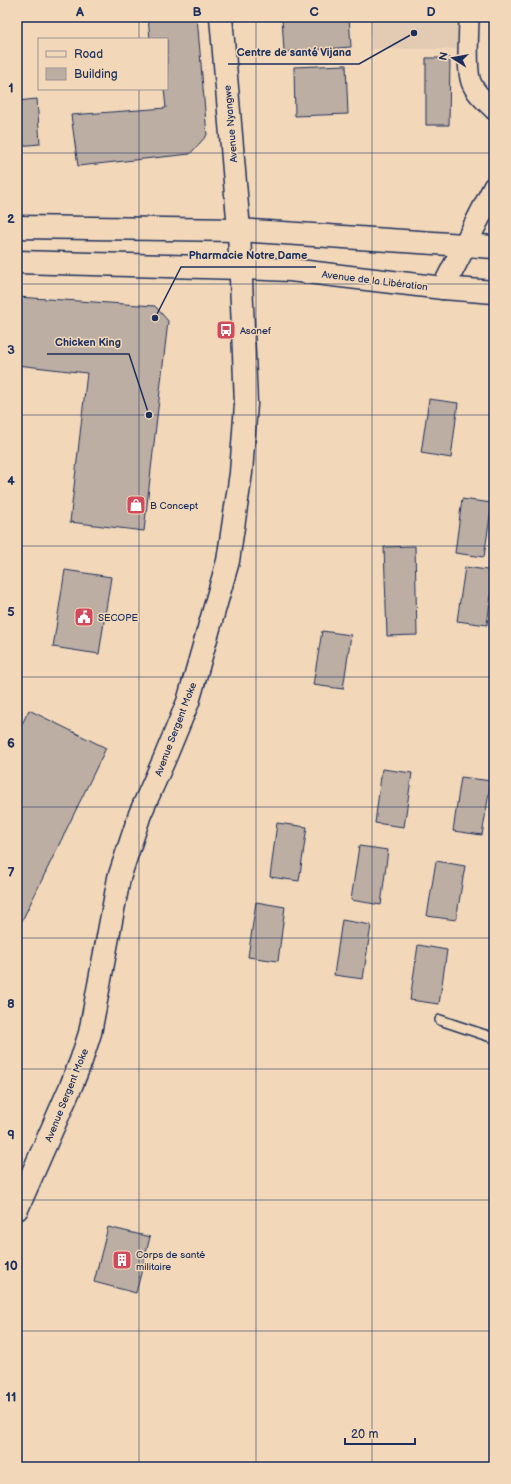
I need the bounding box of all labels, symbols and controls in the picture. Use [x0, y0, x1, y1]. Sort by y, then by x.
text: A [75, 4, 84, 20]
text: B [192, 4, 202, 20]
text: C [309, 4, 319, 20]
text: D [426, 4, 436, 20]
legend [38, 38, 168, 90]
north arrow [433, 38, 473, 78]
callout: Centre de santé Vijana [228, 41, 359, 64]
text: Centre de santé Vijana [237, 46, 351, 59]
text: Road [74, 47, 103, 62]
text: N [437, 51, 451, 61]
text: Building [74, 67, 118, 82]
text: 1 [8, 80, 14, 96]
street label: Avenue Nyangwe [222, 85, 240, 163]
text: 2 [7, 211, 15, 227]
callout: Pharmacie Notre Dame [181, 244, 316, 267]
text: Pharmacie Notre Dame [189, 249, 307, 262]
street label: Avenue de la Libération [321, 269, 429, 293]
bus stop icon: Asanef [215, 319, 237, 341]
place label: Asanef [240, 325, 271, 337]
callout: Chicken King [47, 331, 129, 354]
text: Chicken King [55, 336, 121, 349]
text: 3 [7, 342, 15, 358]
text: 4 [7, 473, 15, 489]
shop icon: B Concept [125, 494, 147, 516]
place label: B Concept [150, 500, 198, 512]
text: 5 [7, 604, 15, 620]
public building icon: SECOPE [73, 606, 95, 628]
place label: SECOPE [98, 612, 139, 624]
street label: Avenue Sergent Moke [152, 681, 199, 778]
text: 6 [7, 735, 15, 751]
text: 7 [7, 865, 15, 881]
text: 8 [7, 996, 15, 1012]
street label: Avenue Sergent Moke [43, 1047, 91, 1144]
text: 9 [7, 1127, 15, 1143]
building icon: Corps de santé militaire [111, 1249, 133, 1271]
place label: Corps de santé militaire [136, 1249, 205, 1273]
text: 10 [4, 1258, 18, 1274]
text: 11 [6, 1389, 16, 1405]
scale bar [345, 1420, 415, 1446]
text: 20 m [351, 1427, 378, 1442]

